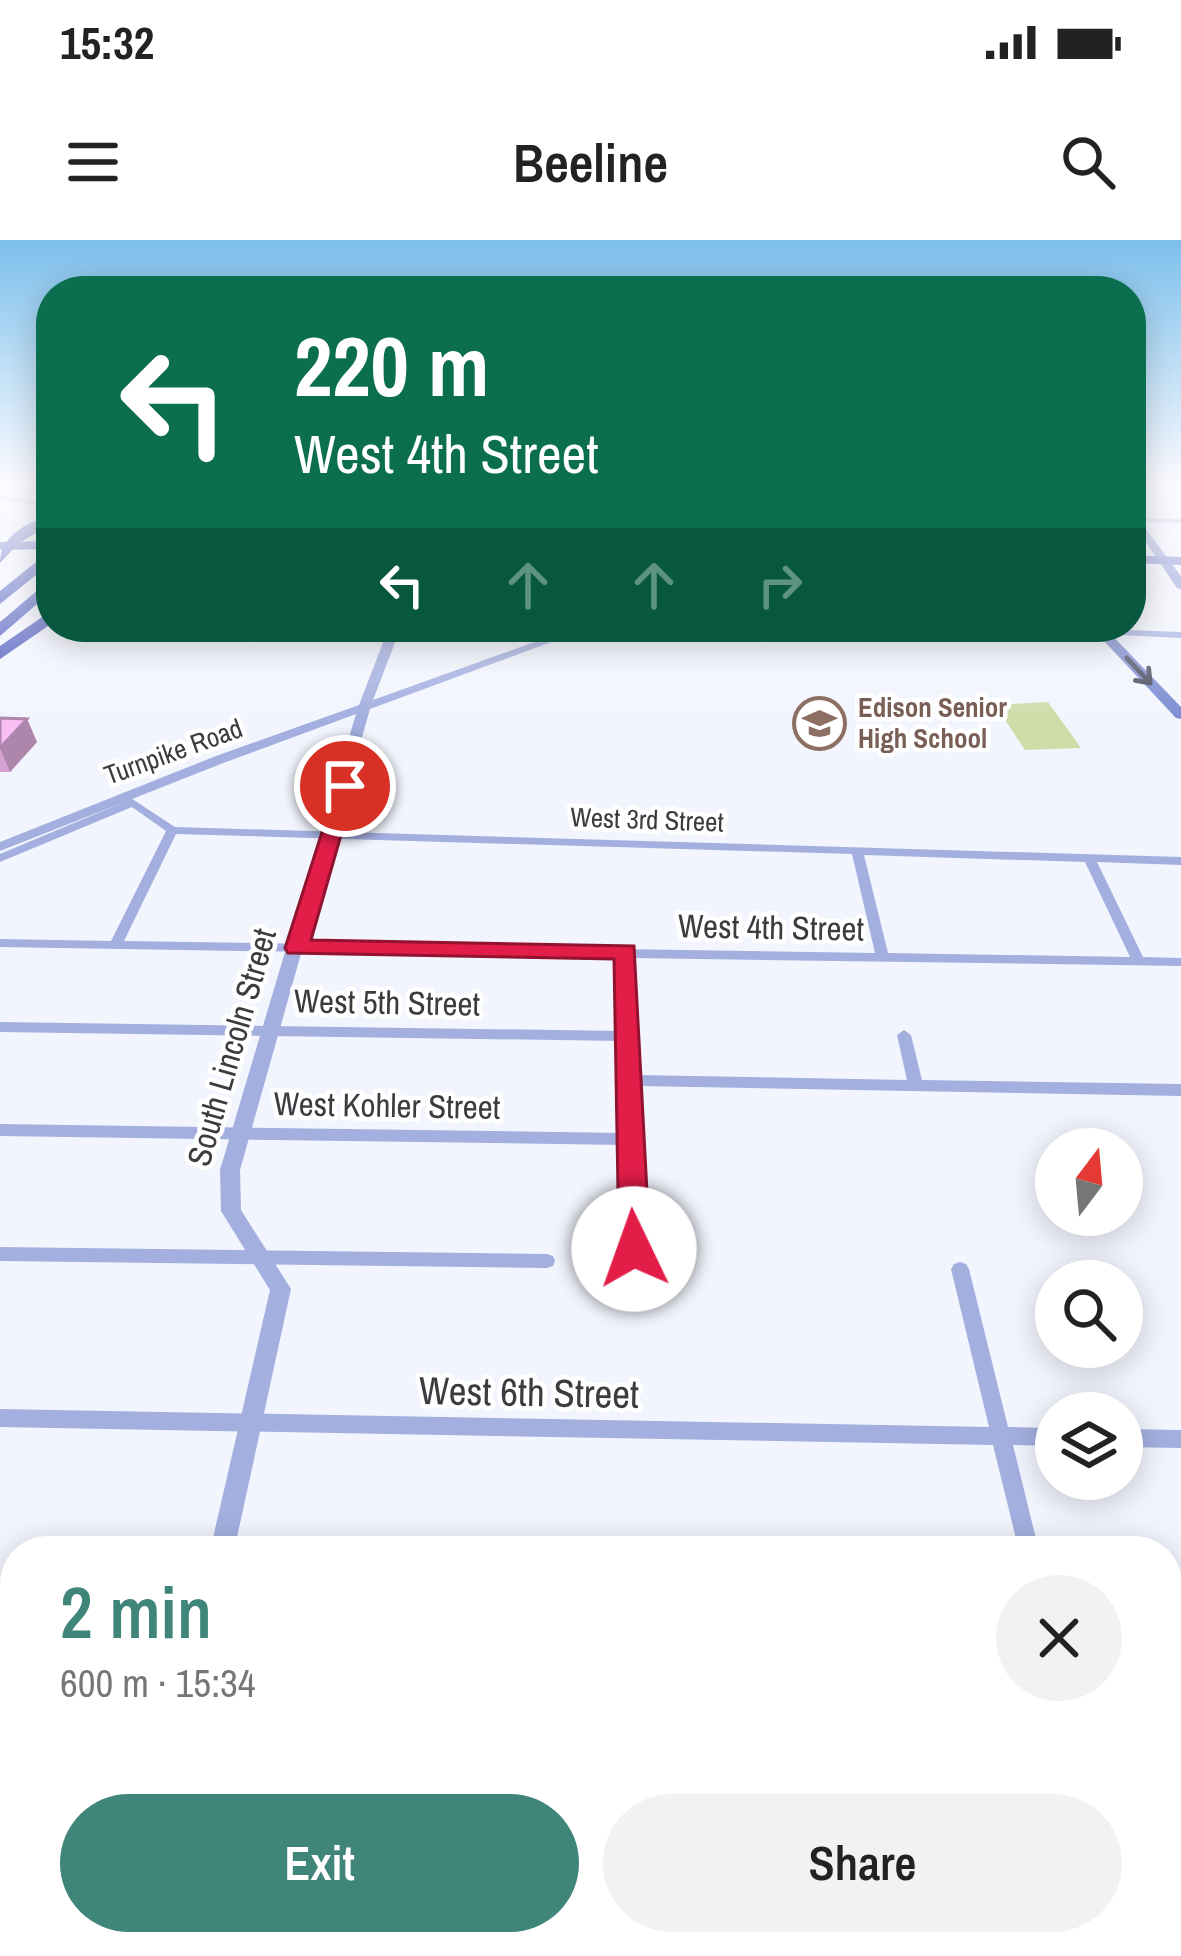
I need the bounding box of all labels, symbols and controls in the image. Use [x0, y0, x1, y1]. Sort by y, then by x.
text: 15:32 [60, 12, 154, 73]
text: Beeline [513, 126, 668, 199]
icon: menu [60, 129, 126, 195]
icon: search [1055, 129, 1121, 195]
text: 220 m [294, 309, 489, 422]
icon: left [96, 324, 252, 480]
text: West 4th Street [294, 417, 598, 490]
icon: left [369, 552, 435, 618]
icon: ahead [495, 552, 561, 618]
icon: ahead [621, 552, 687, 618]
icon: right [747, 552, 813, 618]
one-way arrow [1125, 656, 1153, 685]
place label: Edison Senior High School [858, 689, 1007, 756]
school or university icon: Edison Senior High School [791, 695, 847, 751]
street label: Turnpike Road [99, 709, 247, 793]
pin [294, 735, 396, 837]
icon: arrive [312, 753, 378, 819]
street label: West 3rd Street [570, 798, 724, 840]
street label: West 4th Street [678, 903, 864, 951]
street label: South Lincoln Street [176, 923, 286, 1171]
street label: West 5th Street [294, 978, 480, 1026]
street label: West Kohler Street [273, 1081, 501, 1129]
north arrow [1035, 1128, 1143, 1236]
map controls [1035, 1128, 1143, 1500]
position arrow [571, 1186, 697, 1312]
button: search [1035, 1260, 1143, 1368]
street label: West 6th Street [419, 1364, 639, 1420]
button: layers [1035, 1392, 1143, 1500]
text: 2 min [60, 1563, 212, 1660]
button: close [996, 1575, 1122, 1701]
text: 600 m · 15:34 [60, 1657, 256, 1709]
button: Exit [60, 1794, 579, 1932]
button: Share [603, 1794, 1122, 1932]

